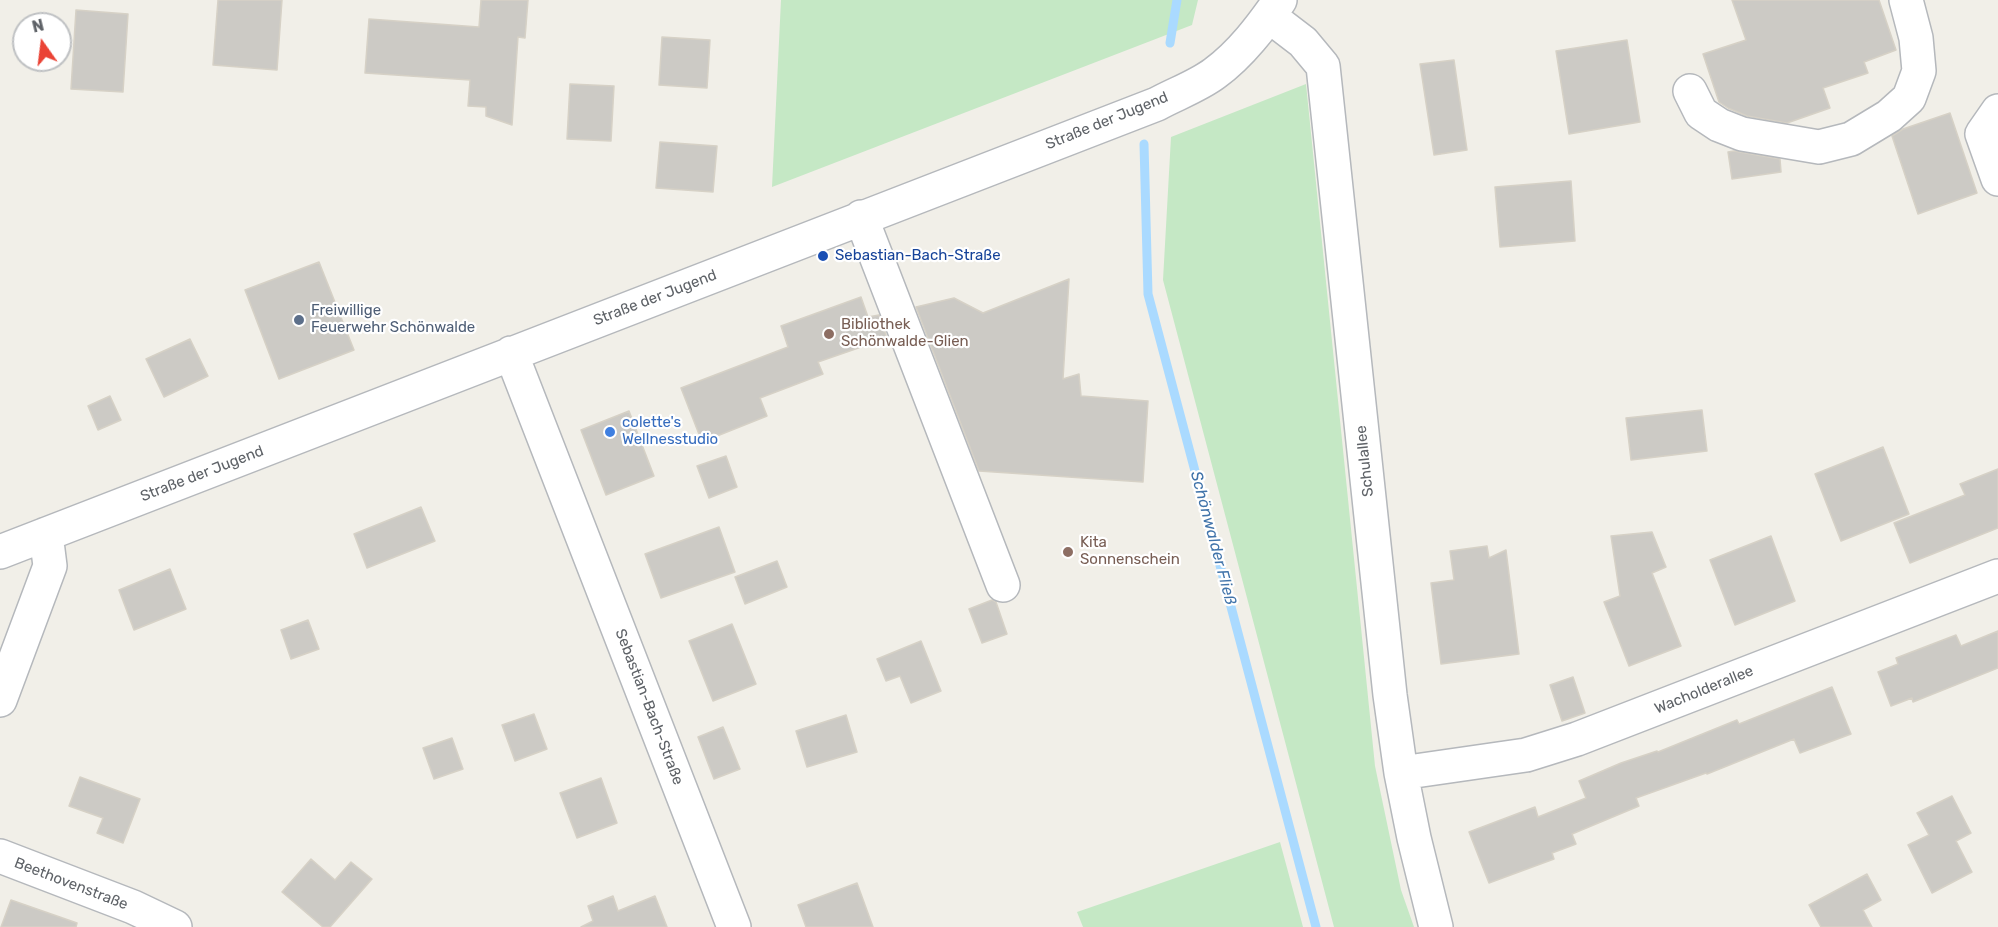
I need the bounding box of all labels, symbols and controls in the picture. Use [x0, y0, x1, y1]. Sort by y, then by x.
north arrow [12, 12, 72, 72]
text: N [30, 15, 46, 37]
street label: Straße der Jugend [1043, 88, 1171, 154]
place label: Sebastian-Bach-Straße [835, 247, 1001, 265]
marker: Sebastian-Bach-Straße [816, 249, 830, 263]
street label: Straße der Jugend [591, 266, 719, 330]
place label: Freiwillige Feuerwehr Schönwalde [311, 302, 475, 337]
marker: Freiwillige Feuerwehr Schönwalde [292, 313, 306, 327]
place label: Bibliothek Schönwalde-Glien [841, 316, 969, 351]
marker: Bibliothek Schönwalde-Glien [822, 327, 836, 341]
place label: colette's Wellnesstudio [622, 414, 718, 449]
street label: Schulallee [1352, 424, 1378, 498]
marker: colette's Wellnesstudio [603, 425, 617, 439]
street label: Straße der Jugend [138, 442, 266, 506]
water label: Schönwalder Fließ [1186, 469, 1240, 607]
place label: Kita Sonnenschein [1080, 534, 1180, 569]
marker: Kita Sonnenschein [1061, 545, 1075, 559]
street label: Sebastian-Bach-Straße [611, 626, 687, 788]
street label: Wacholderallee [1652, 662, 1756, 718]
street label: Beethovenstraße [12, 854, 130, 914]

